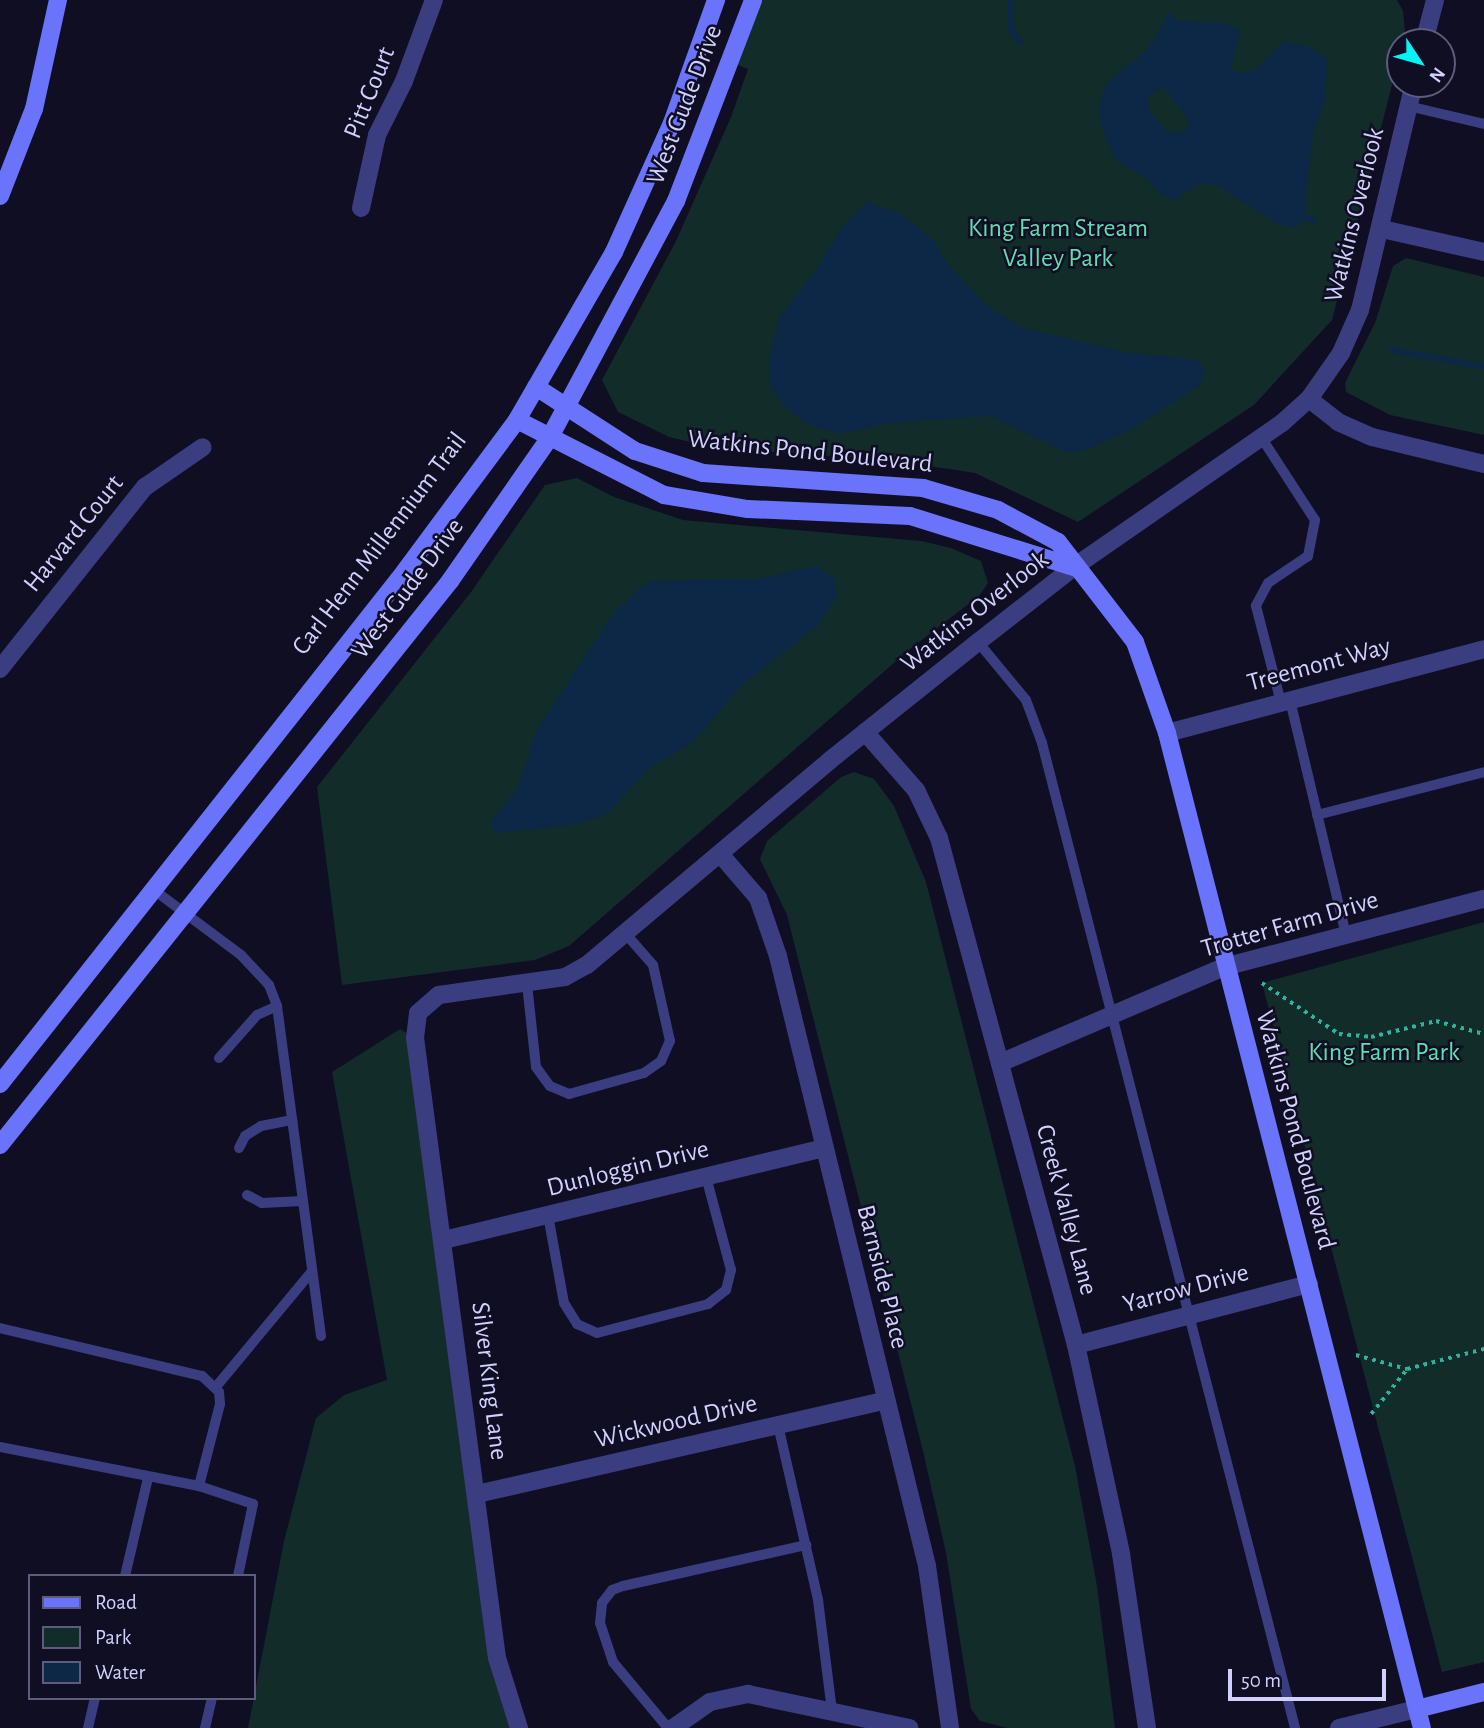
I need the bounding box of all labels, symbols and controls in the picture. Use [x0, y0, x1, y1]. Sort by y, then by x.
street label: West Gude Drive [640, 21, 730, 189]
north arrow [1386, 28, 1456, 98]
street label: Pitt Court [338, 43, 402, 143]
text: N [1425, 64, 1448, 85]
street label: Watkins Overlook [1318, 124, 1392, 306]
park label: King Farm Stream Valley Park [968, 213, 1148, 274]
street label: Watkins Pond Boulevard [686, 424, 934, 480]
street label: Carl Henn Millennium Trail [286, 426, 474, 662]
street label: Harvard Court [17, 469, 131, 599]
street label: West Gude Drive [345, 512, 471, 666]
street label: Watkins Overlook [895, 545, 1055, 679]
street label: Treemont Way [1244, 631, 1394, 699]
street label: Trotter Farm Drive [1198, 885, 1382, 965]
street label: Watkins Pond Boulevard [1248, 1007, 1342, 1253]
park label: King Farm Park [1308, 1037, 1460, 1069]
street label: Creek Valley Lane [1028, 1121, 1104, 1299]
street label: Dunloggin Drive [544, 1134, 712, 1204]
street label: Barnside Place [849, 1202, 915, 1352]
street label: Yarrow Drive [1120, 1257, 1252, 1321]
street label: Silver King Lane [464, 1300, 514, 1462]
street label: Wickwood Drive [592, 1388, 760, 1456]
legend [28, 1574, 256, 1700]
text: Road [95, 1592, 137, 1613]
text: Park [95, 1627, 131, 1648]
scale bar [1232, 1654, 1390, 1698]
text: Water [95, 1662, 145, 1683]
text: 50 m [1241, 1670, 1281, 1691]

